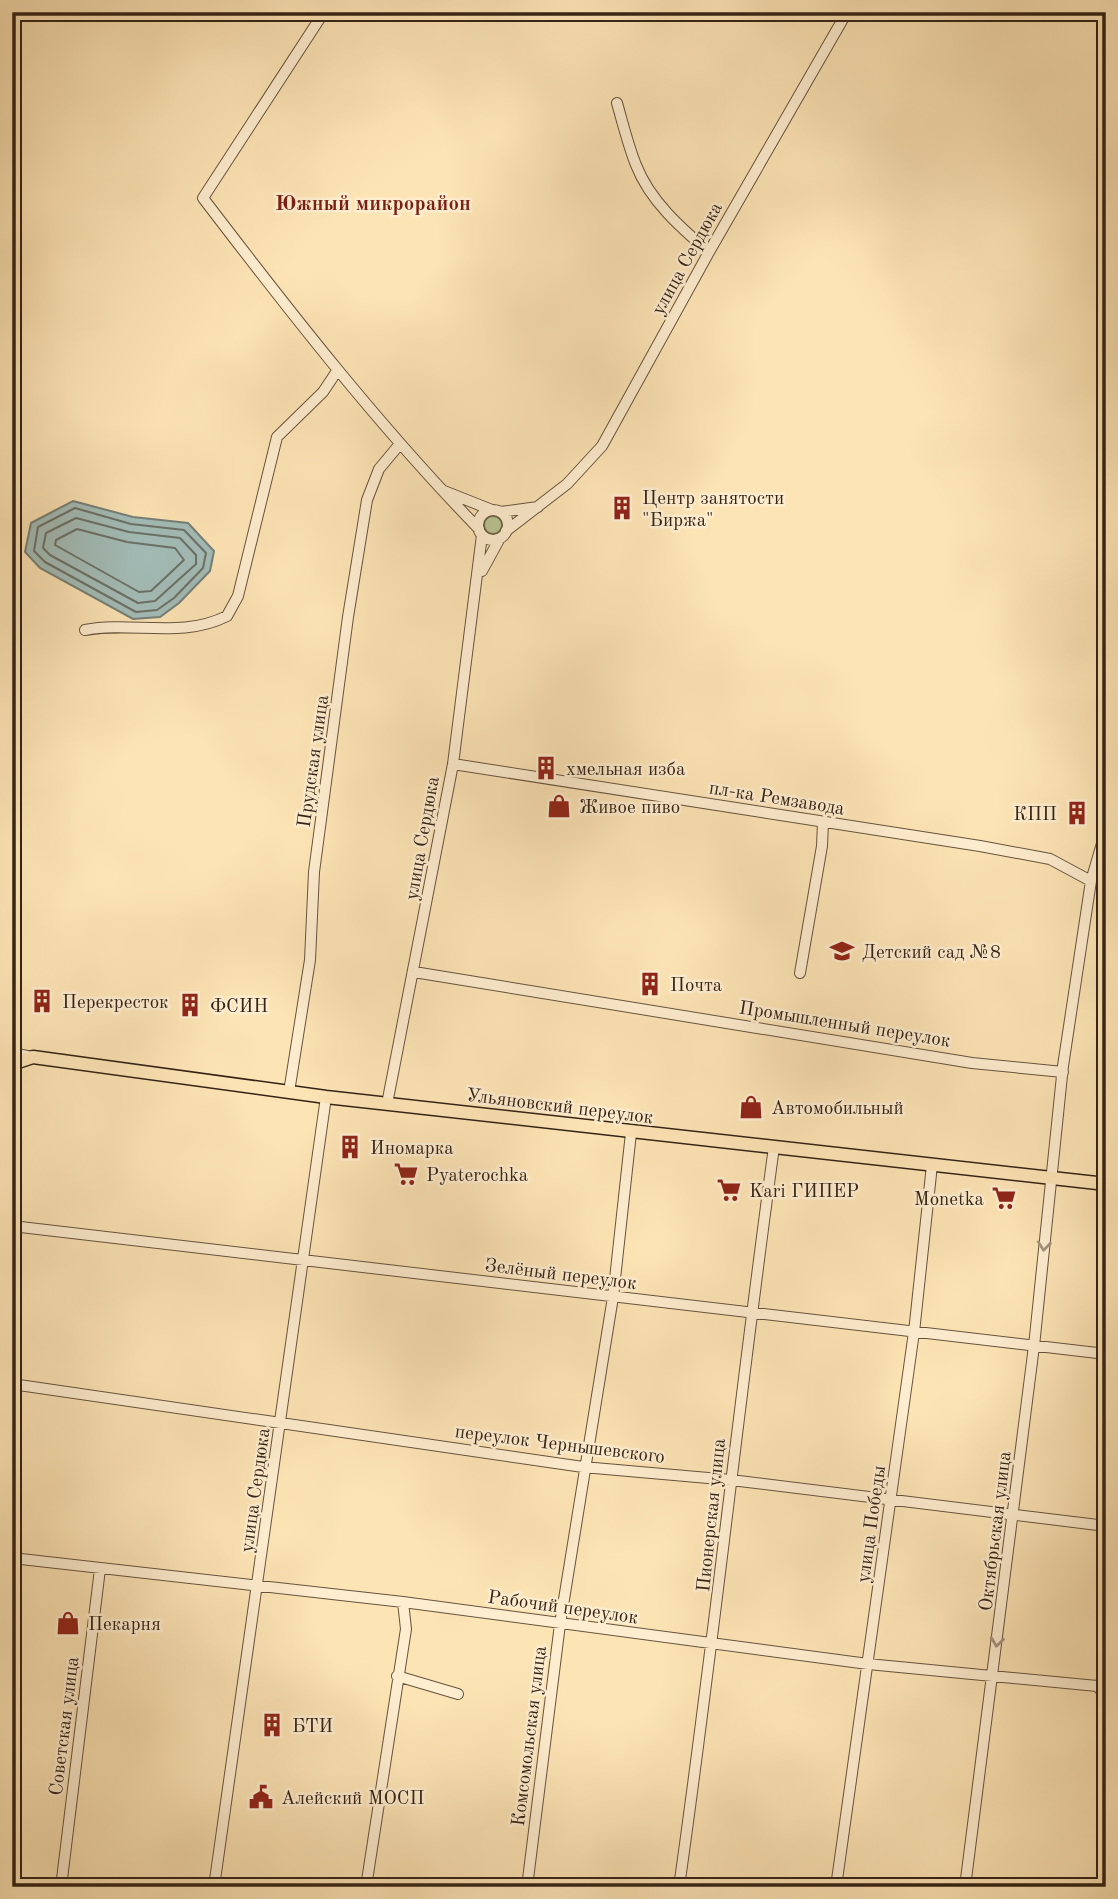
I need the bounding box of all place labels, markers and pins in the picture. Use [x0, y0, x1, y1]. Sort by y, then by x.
place label: Центр занятости "Биржа" [642, 490, 784, 531]
building icon: Центр занятости "Биржа" [608, 494, 636, 522]
building icon: хмельная изба [532, 754, 560, 782]
place label: хмельная изба [566, 761, 686, 780]
shop icon: Живое пиво [545, 792, 573, 820]
place label: Живое пиво [579, 799, 680, 818]
building icon: КПП [1063, 799, 1091, 827]
place label: КПП [1013, 806, 1057, 825]
school or university icon: Детский сад №8 [828, 937, 856, 965]
place label: Детский сад №8 [862, 944, 1001, 963]
building icon: Почта [636, 970, 664, 998]
place label: Почта [670, 977, 723, 996]
building icon: Перекресток [28, 987, 56, 1015]
building icon: ФСИН [176, 991, 204, 1019]
place label: Перекресток [62, 994, 169, 1013]
place label: ФСИН [210, 998, 268, 1017]
shop icon: Автомобильный [737, 1093, 765, 1121]
place label: Автомобильный [771, 1100, 904, 1119]
building icon: Иномарка [336, 1133, 364, 1161]
place label: Иномарка [370, 1140, 454, 1159]
supermarket icon: Pyaterochka [392, 1160, 420, 1188]
place label: Pyaterochka [426, 1167, 529, 1186]
supermarket icon: Kari ГИПЕР [715, 1176, 743, 1204]
place label: Kari ГИПЕР [749, 1183, 859, 1202]
supermarket icon: Monetka [990, 1184, 1018, 1212]
place label: Monetka [914, 1191, 985, 1210]
shop icon: Пекарня [54, 1609, 82, 1637]
place label: Пекарня [88, 1616, 161, 1635]
building icon: БТИ [258, 1711, 286, 1739]
place label: БТИ [292, 1718, 333, 1737]
public building icon: Алейский МОСП [247, 1783, 275, 1811]
place label: Алейский МОСП [281, 1790, 425, 1809]

